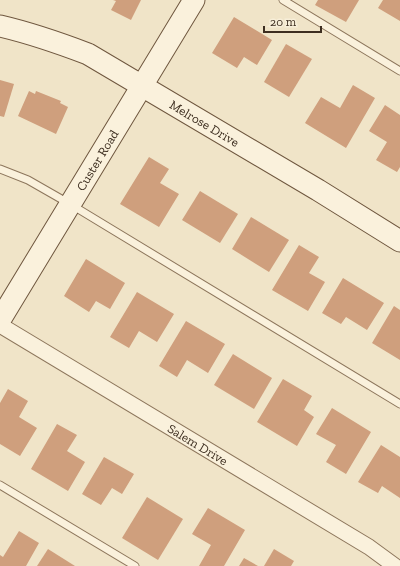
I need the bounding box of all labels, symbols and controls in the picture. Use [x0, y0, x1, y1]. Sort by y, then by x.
scale bar [264, 8, 321, 34]
text: 20 m [270, 15, 297, 29]
street label: Melrose Drive [167, 97, 242, 149]
street label: Custer Road [73, 127, 121, 193]
street label: Salem Drive [165, 420, 231, 468]

